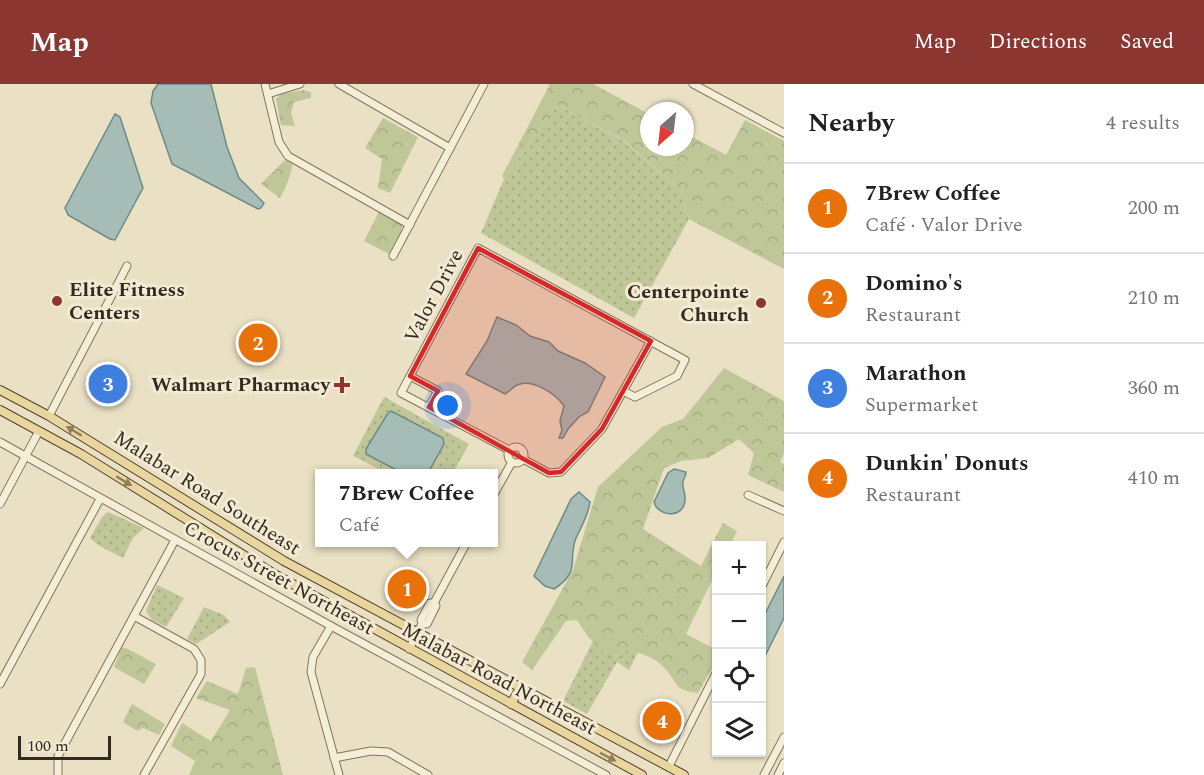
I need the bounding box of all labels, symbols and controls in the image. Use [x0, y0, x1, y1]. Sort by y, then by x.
text: Map [30, 21, 89, 64]
text: Map [914, 26, 956, 58]
text: Directions [989, 26, 1087, 58]
text: Saved [1120, 26, 1174, 58]
north arrow [640, 102, 694, 156]
text: Nearby [808, 103, 894, 143]
text: 4 results [1106, 108, 1180, 138]
text: 7Brew Coffee [865, 177, 1001, 210]
text: 1 [822, 193, 833, 223]
text: 200 m [1128, 193, 1180, 223]
text: Café · Valor Drive [865, 210, 1023, 240]
street label: Valor Drive [397, 244, 471, 348]
text: Domino's [865, 267, 963, 300]
place label: Elite Fitness Centers [69, 275, 185, 328]
place label: Centerpointe Church [627, 277, 749, 330]
text: 2 [822, 283, 833, 313]
text: 210 m [1128, 283, 1180, 313]
marker: Elite Fitness Centers [50, 294, 64, 308]
marker: Centerpointe Church [754, 296, 768, 310]
text: Restaurant [865, 300, 961, 330]
pin: 2 [238, 320, 278, 366]
text: Marathon [865, 357, 967, 390]
pin: 3 [88, 362, 128, 406]
place label: Walmart Pharmacy [151, 370, 331, 400]
text: 3 [822, 373, 833, 403]
text: 360 m [1128, 373, 1180, 403]
marker: Walmart Pharmacy [335, 378, 349, 392]
text: Supermarket [865, 390, 978, 420]
your location [433, 391, 462, 420]
street label: Malabar Road Southeast [108, 423, 306, 563]
one-way arrow [66, 426, 82, 437]
text: Dunkin' Donuts [865, 447, 1029, 480]
text: 4 [822, 463, 833, 493]
text: 410 m [1128, 463, 1180, 493]
popup [315, 469, 498, 547]
one-way arrow [116, 475, 132, 486]
text: 7Brew Coffee [339, 477, 474, 510]
text: Restaurant [865, 480, 961, 510]
text: Café [339, 510, 379, 540]
street label: Crocus Street Northeast [178, 513, 380, 643]
map controls [712, 541, 766, 757]
button: + [712, 541, 766, 595]
pin: 1 [388, 566, 426, 612]
button: − [712, 595, 766, 649]
street label: Malabar Road Northeast [396, 615, 602, 743]
button: locate [712, 649, 766, 703]
pin: 4 [642, 698, 682, 744]
button: layers [712, 703, 766, 757]
scale bar [18, 733, 111, 760]
text: 100 m [27, 734, 69, 758]
one-way arrow [600, 752, 617, 762]

